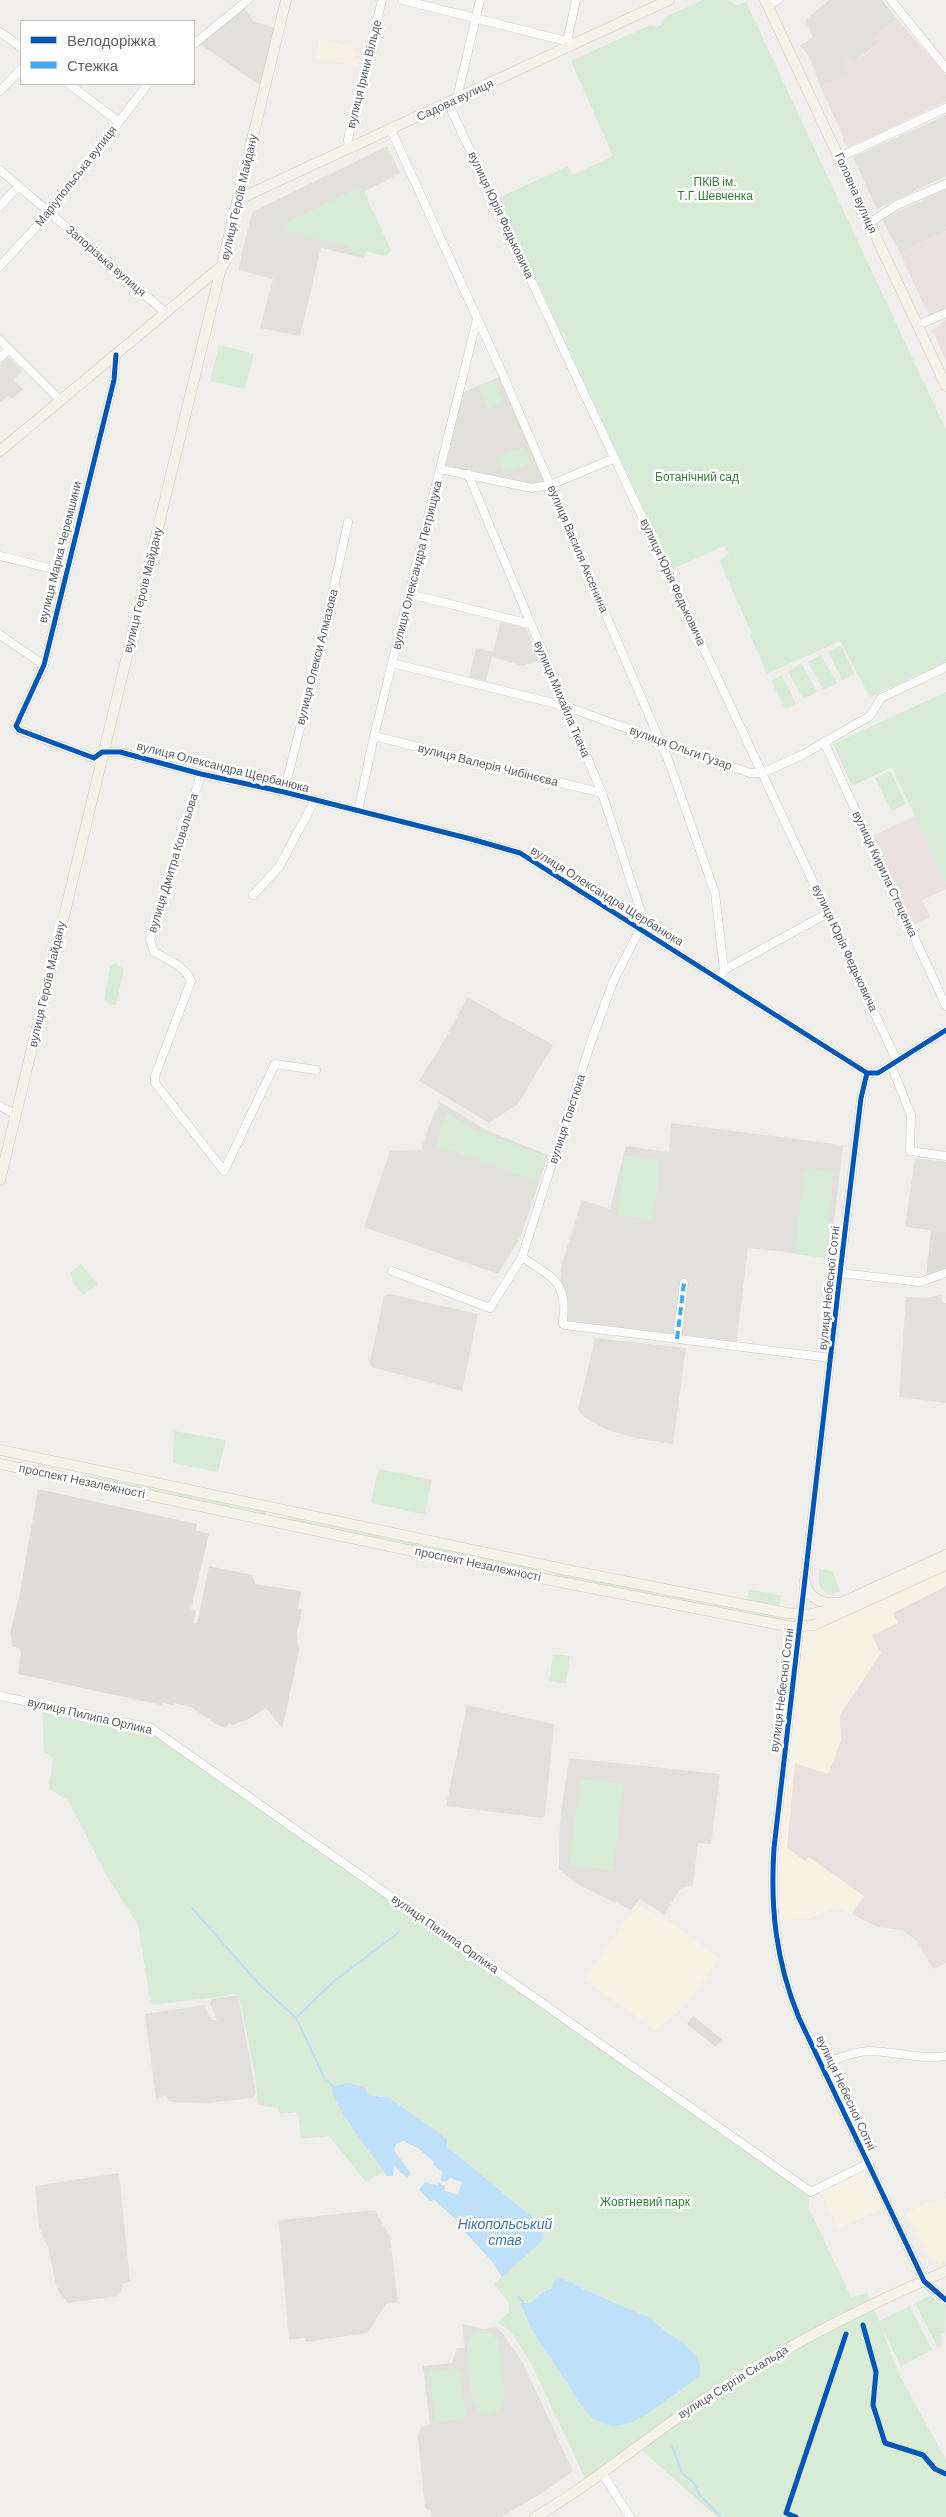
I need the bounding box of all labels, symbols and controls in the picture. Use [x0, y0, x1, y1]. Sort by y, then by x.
street label: вулиця Ірини Вільде [344, 18, 384, 130]
legend [20, 20, 195, 85]
text: Велодоріжка [67, 31, 156, 49]
text: Стежка [67, 56, 118, 74]
street label: Садова вулиця [414, 76, 496, 124]
street label: Маріупольська вулиця [32, 123, 120, 229]
street label: вулиця Героїв Майдану [217, 133, 261, 261]
street label: вулиця Юрія Федьковича [465, 149, 537, 281]
street label: Головна вулиця [832, 150, 880, 236]
park label: ПКіВ ім. Т.Г.Шевченка [677, 175, 753, 203]
street label: Запорізька вулиця [63, 222, 149, 300]
park label: Ботанічний сад [655, 470, 739, 484]
street label: вулиця Олександра Петрищука [389, 479, 445, 651]
street label: вулиця Марка Черемшини [35, 480, 85, 624]
street label: вулиця Василя Аксенина [545, 483, 611, 615]
street label: вулиця Юрія Федьковича [637, 516, 709, 648]
street label: вулиця Героїв Майдану [120, 526, 166, 654]
street label: вулиця Олекси Алмазова [293, 588, 341, 726]
street label: вулиця Михайла Ткача [531, 639, 593, 759]
street label: вулиця Ольги Гузар [628, 723, 734, 773]
street label: вулиця Олександра Щербанюка [135, 739, 311, 795]
street label: вулиця Валерія Чибінєєва [416, 741, 560, 789]
street label: вулиця Дмитра Ковальова [145, 792, 201, 934]
street label: вулиця Кирила Стеценка [849, 809, 921, 939]
street label: вулиця Олександра Щербанюка [528, 843, 686, 949]
street label: вулиця Юрія Федьковича [809, 882, 881, 1014]
street label: вулиця Героїв Майдану [25, 920, 69, 1048]
street label: вулиця Товстюка [546, 1072, 588, 1166]
street label: вулиця Небесної Сотні [815, 1225, 843, 1351]
street label: проспект Незалежності [18, 1461, 146, 1501]
street label: проспект Незалежності [414, 1544, 542, 1584]
street label: вулиця Небесної Сотні [767, 1627, 797, 1753]
street label: вулиця Пилипа Орлика [26, 1695, 154, 1737]
street label: вулиця Пилипа Орлика [389, 1892, 501, 1976]
street label: вулиця Небесної Сотні [813, 2033, 879, 2153]
park label: Жовтневий парк [600, 2195, 690, 2209]
water label: Нікопольський став [458, 2216, 552, 2248]
street label: вулиця Сергія Скальда [675, 2342, 791, 2422]

